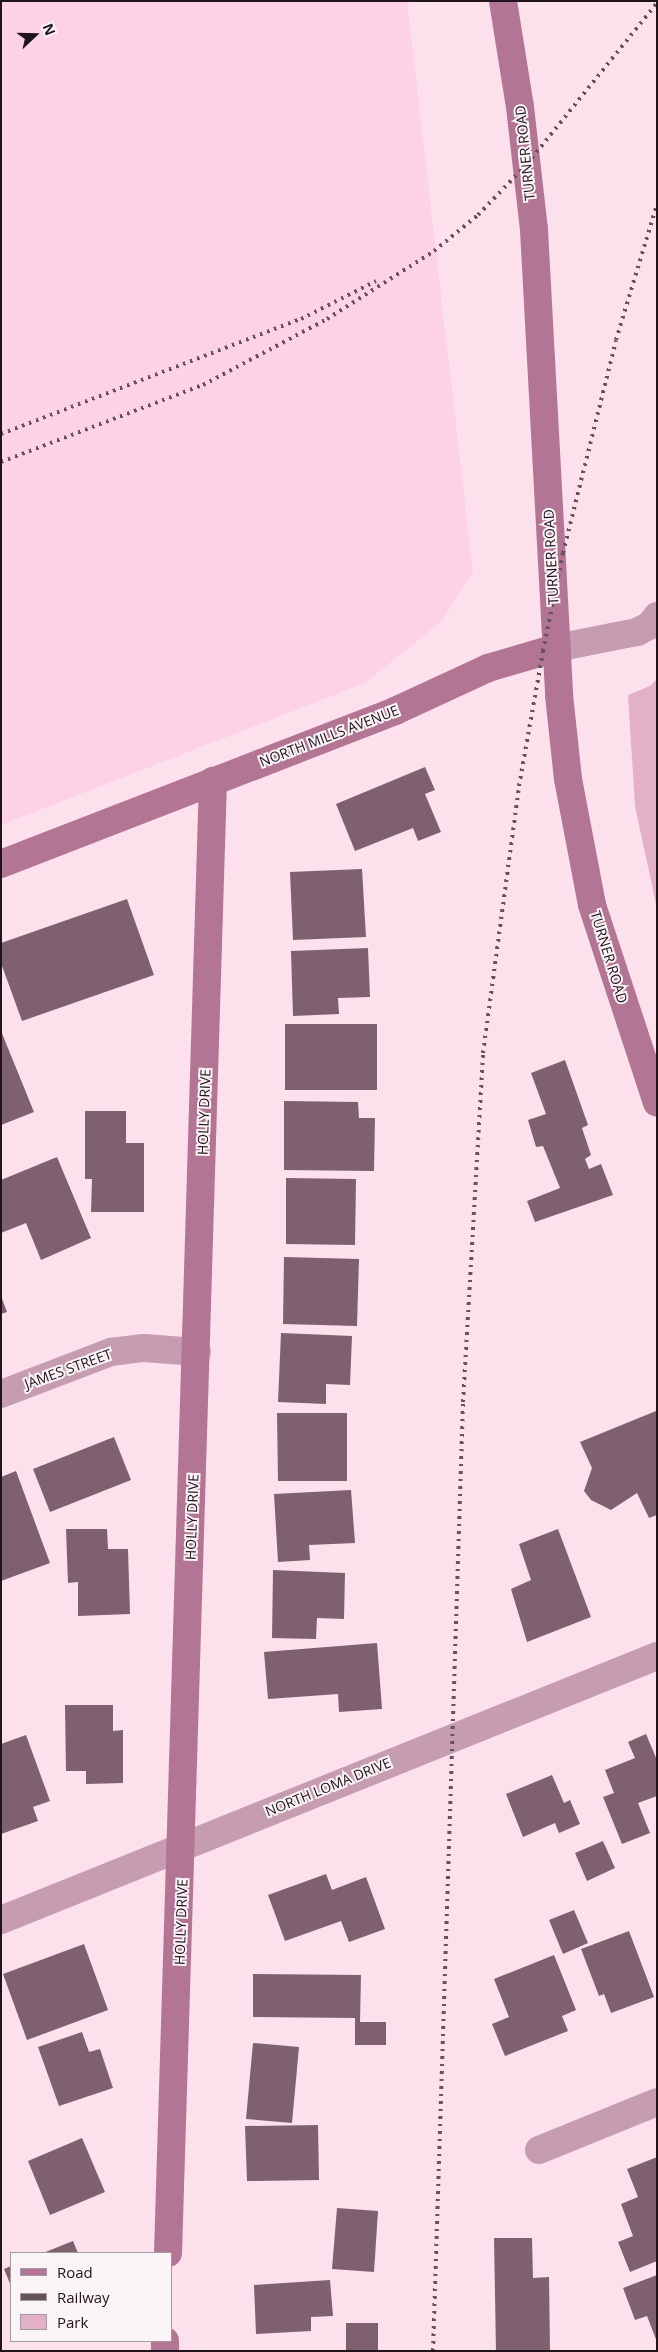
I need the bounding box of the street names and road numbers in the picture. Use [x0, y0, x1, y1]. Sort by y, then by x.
street label: TURNER ROAD [512, 105, 538, 201]
street label: TURNER ROAD [540, 509, 562, 605]
street label: NORTH MILLS AVENUE [257, 702, 401, 770]
street label: TURNER ROAD [587, 909, 631, 1005]
street label: HOLLY DRIVE [194, 1069, 214, 1155]
street label: JAMES STREET [22, 1345, 114, 1393]
street label: HOLLY DRIVE [182, 1474, 202, 1560]
street label: NORTH LOMA DRIVE [263, 1754, 393, 1820]
street label: HOLLY DRIVE [171, 1879, 191, 1965]

